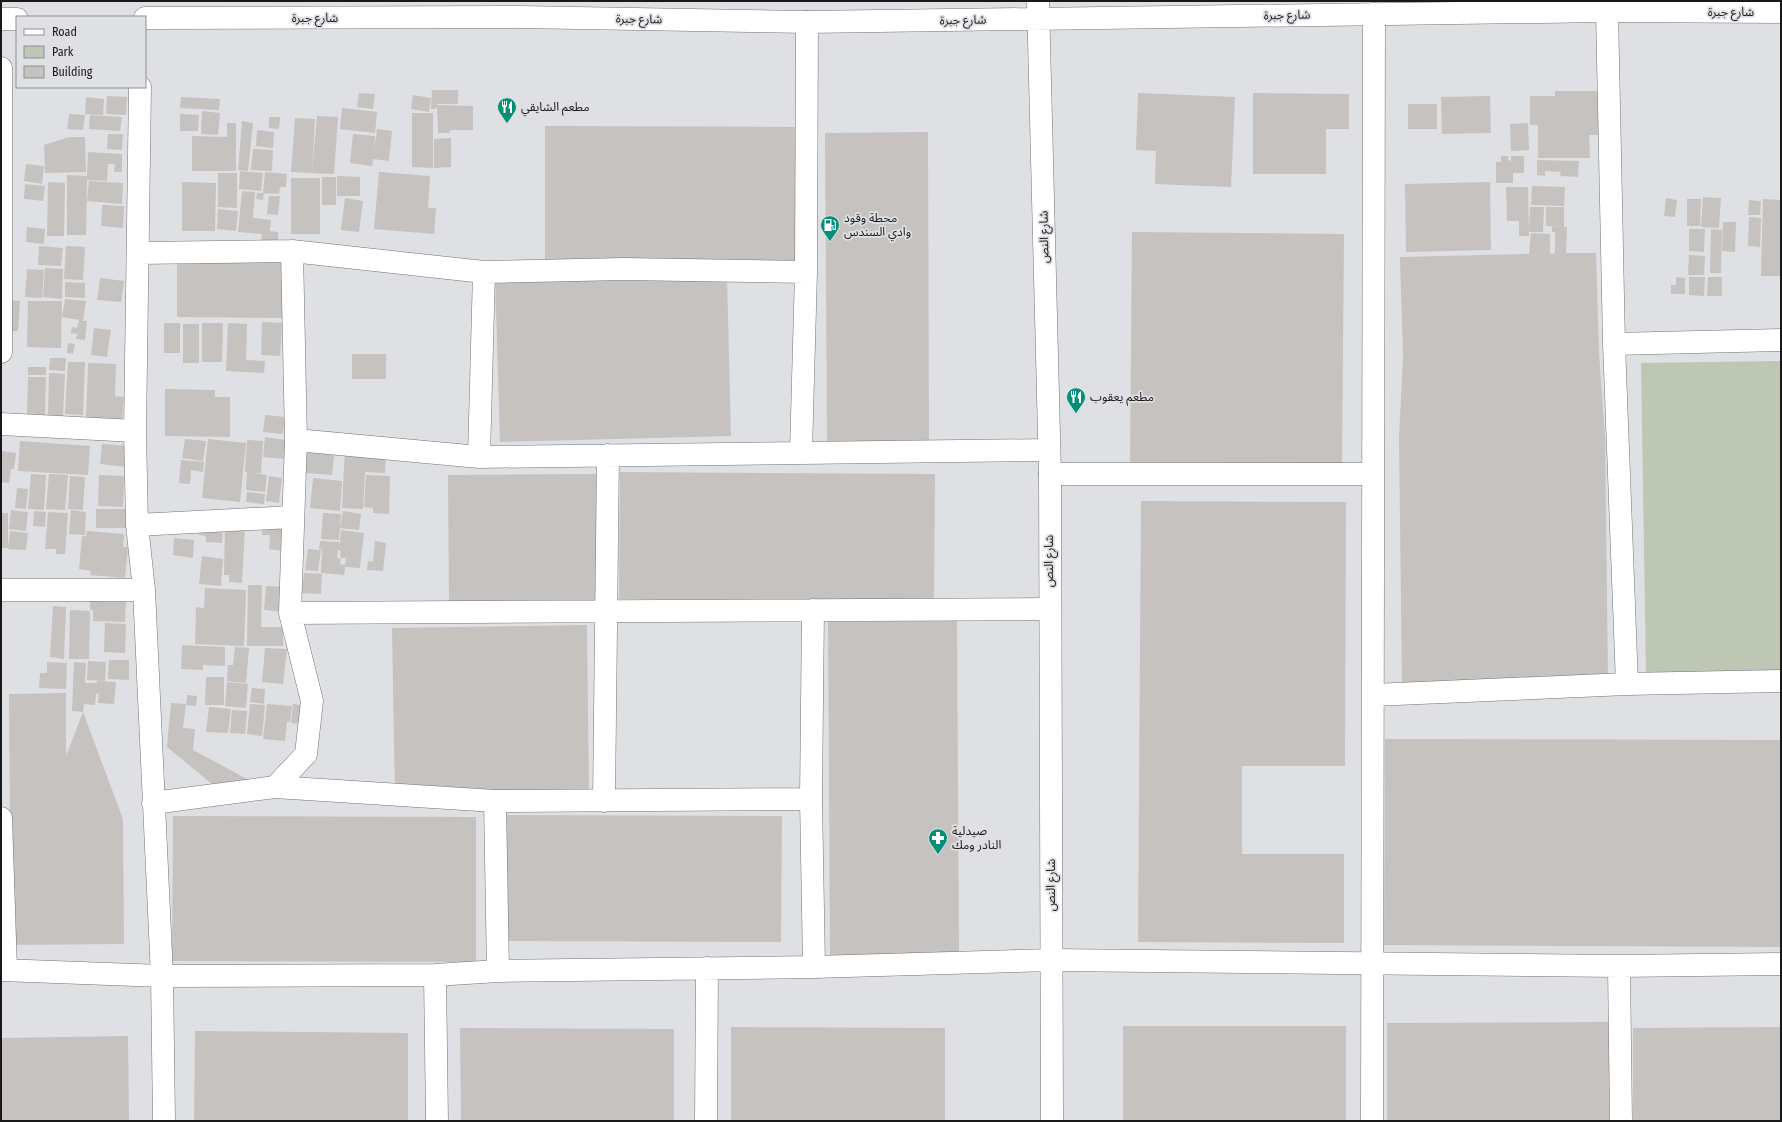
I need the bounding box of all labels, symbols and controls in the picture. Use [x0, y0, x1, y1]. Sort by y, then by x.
street label: شارع جبرة [1708, 5, 1754, 21]
street label: شارع جبرة [1264, 8, 1310, 24]
street label: شارع جبرة [292, 11, 338, 27]
street label: شارع جبرة [616, 12, 662, 28]
street label: شارع جبرة [940, 13, 986, 29]
legend [16, 16, 146, 88]
text: Road [52, 25, 77, 39]
text: Park [52, 45, 74, 59]
text: Building [52, 65, 93, 79]
restaurant icon: مطعم الشايقي [496, 96, 518, 124]
place label: مطعم الشايقي [521, 100, 590, 117]
place label: محطة وقود وادي السندس [844, 211, 911, 242]
street label: شارع النص [1037, 211, 1053, 263]
fuel station icon: محطة وقود وادي السندس [819, 214, 841, 242]
restaurant icon: مطعم يعقوب [1065, 386, 1087, 414]
place label: مطعم يعقوب [1090, 390, 1154, 406]
street label: شارع النص [1042, 535, 1058, 587]
place label: صيدلية النادر ومك [952, 824, 1001, 852]
pharmacy icon: صيدلية النادر ومك [927, 827, 949, 855]
street label: شارع النص [1044, 859, 1060, 911]

